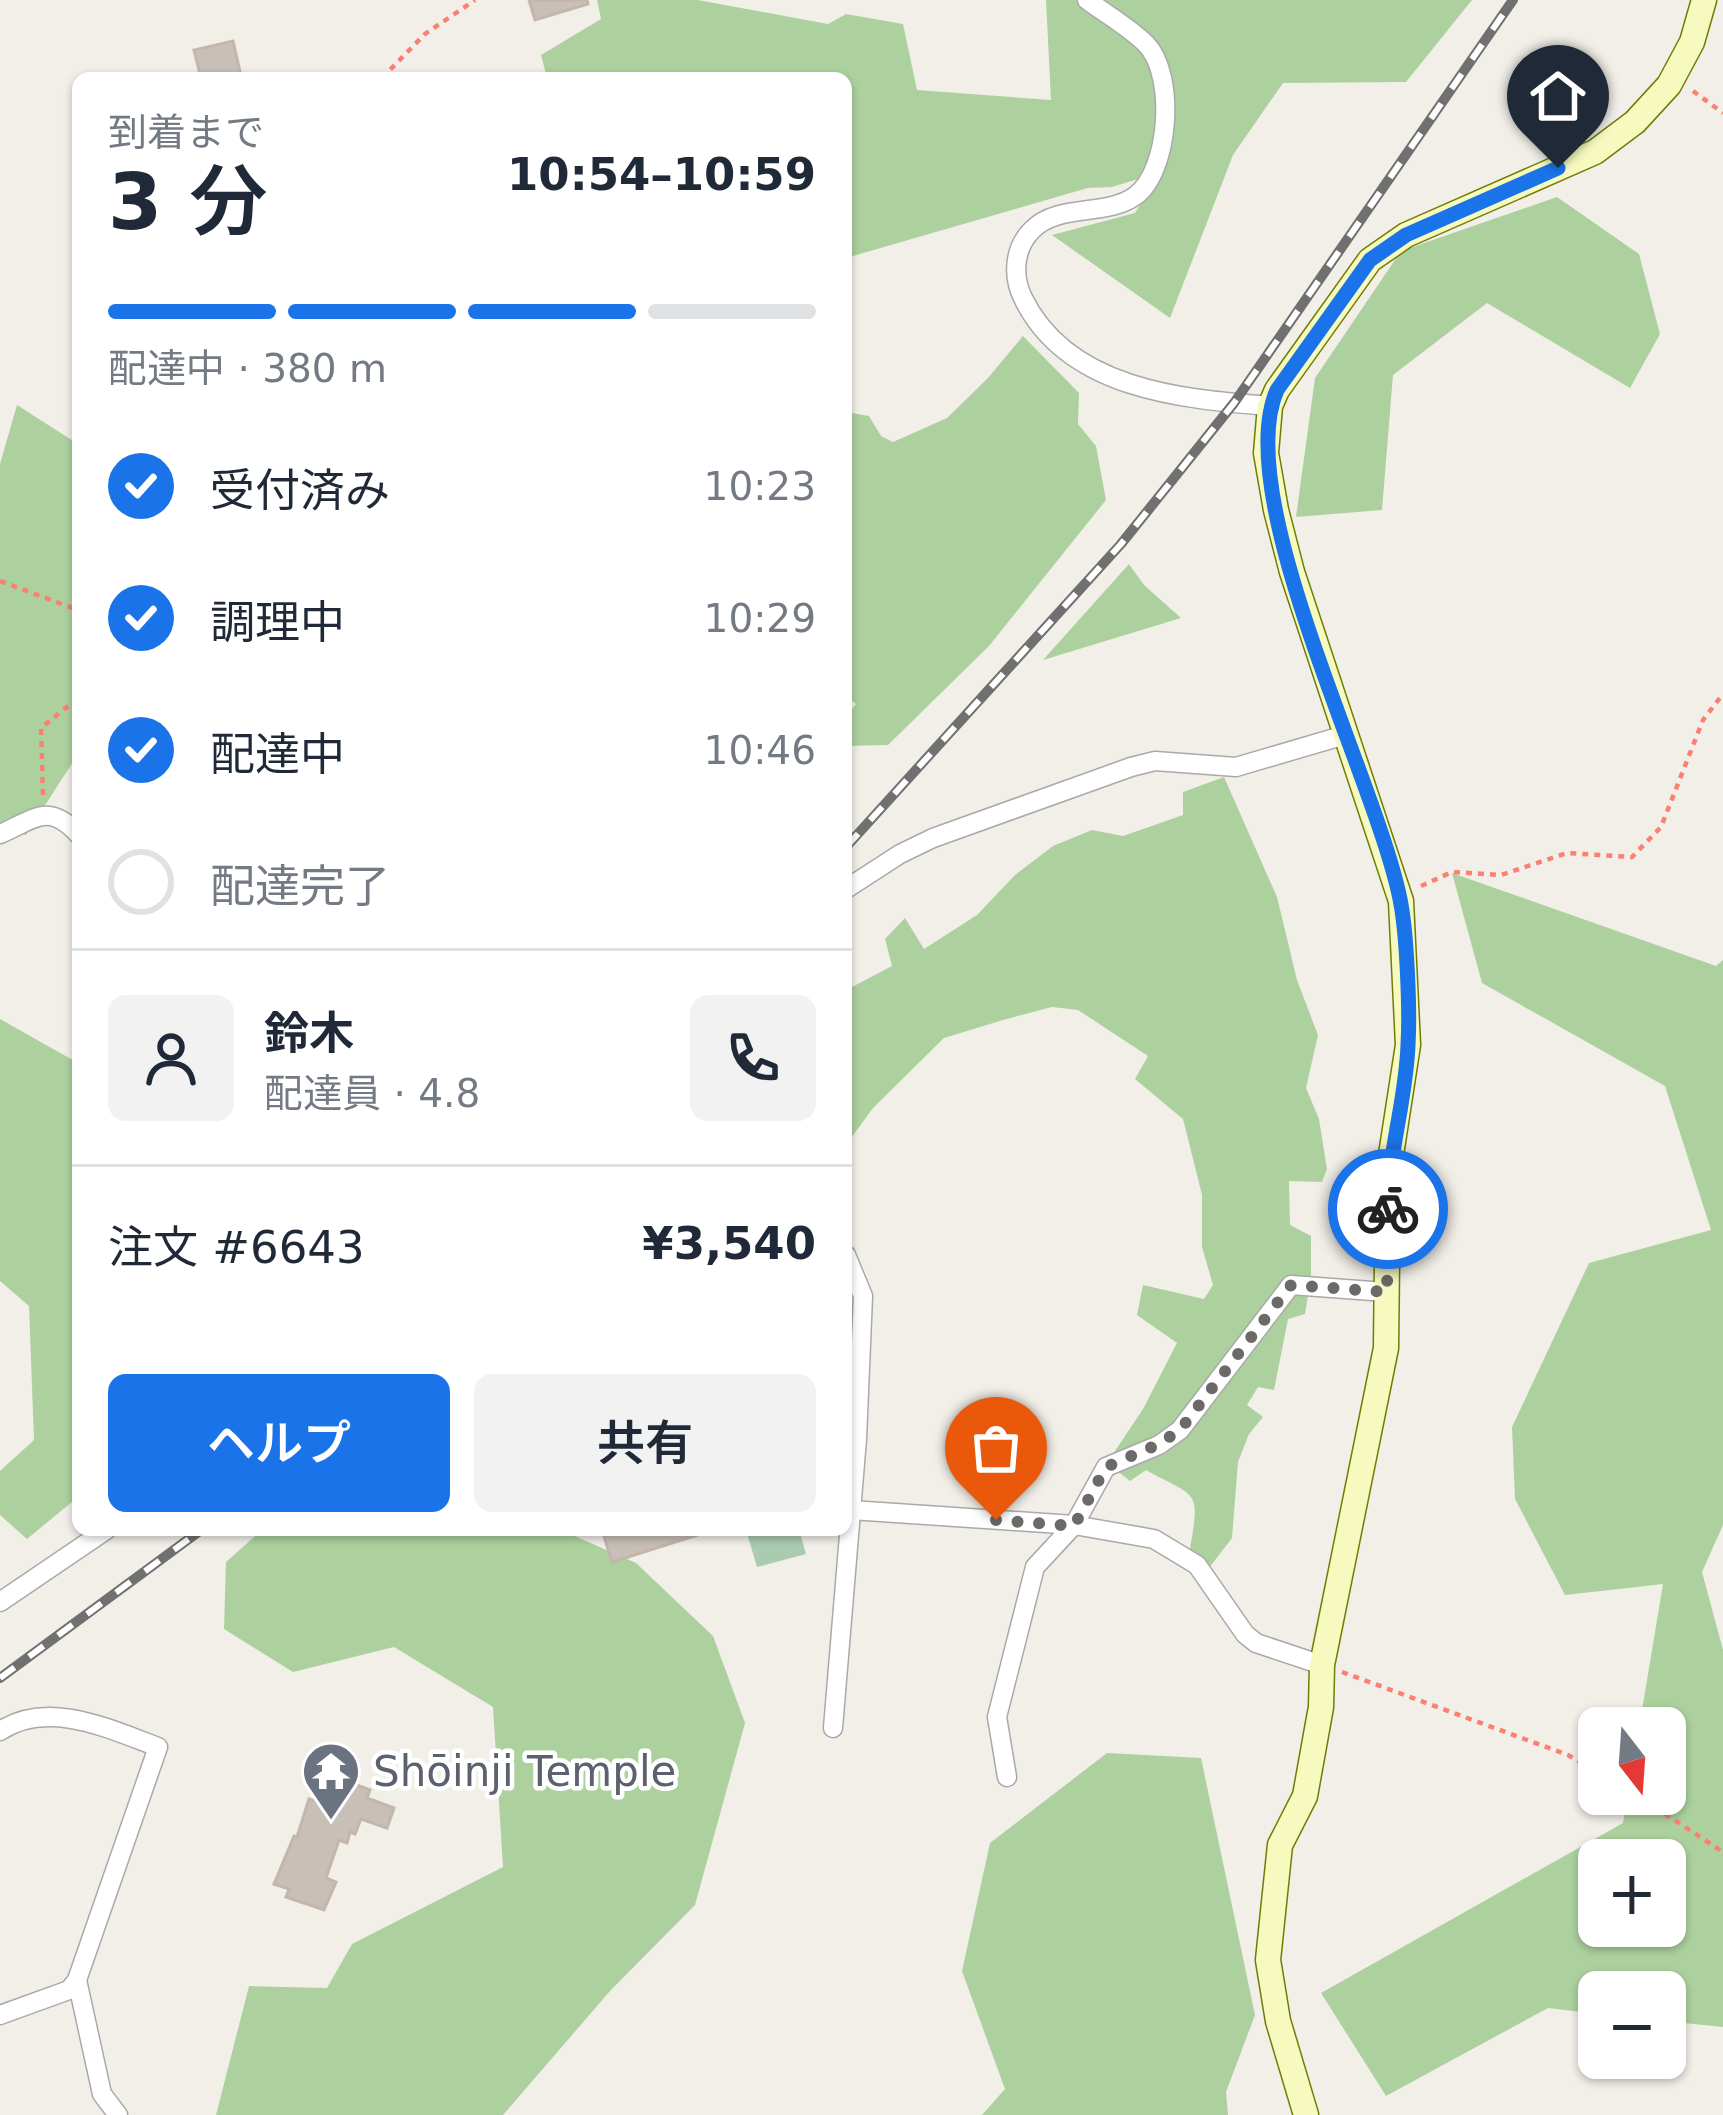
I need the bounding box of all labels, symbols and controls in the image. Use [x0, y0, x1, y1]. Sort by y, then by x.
pin [1507, 45, 1609, 168]
icon: home [1525, 63, 1591, 129]
text: 到着まで [108, 110, 264, 155]
text: 10:54–10:59 [507, 148, 816, 201]
text: 3 分 [108, 157, 267, 247]
text: 配達中 · 380 m [108, 346, 387, 391]
icon: check [108, 453, 174, 519]
text: 受付済み [210, 464, 390, 517]
text: 10:23 [704, 464, 816, 509]
icon: check [108, 585, 174, 651]
text: 調理中 [210, 596, 345, 649]
text: 10:29 [704, 596, 816, 641]
icon: check [108, 717, 174, 783]
text: 配達中 [210, 728, 345, 781]
text: 10:46 [704, 728, 816, 773]
text: 配達完了 [210, 860, 390, 913]
button: person [108, 995, 234, 1121]
button: phone [690, 995, 816, 1121]
text: 鈴木 [264, 1007, 354, 1060]
text: 配達員 · 4.8 [264, 1071, 480, 1116]
courier [1328, 1149, 1448, 1269]
icon: bike [1355, 1176, 1421, 1242]
text: ¥3,540 [642, 1217, 816, 1270]
text: 注文 #6643 [108, 1221, 365, 1274]
button: ヘルプ [108, 1374, 450, 1512]
button: 共有 [474, 1374, 816, 1512]
pin [945, 1397, 1047, 1520]
icon: bag [963, 1415, 1029, 1481]
north arrow [1578, 1707, 1686, 1815]
map controls [1578, 1707, 1686, 2079]
temple icon: Shōinji Temple [300, 1740, 362, 1822]
place label: Shōinji Temple [373, 1747, 676, 1796]
button: + [1578, 1839, 1686, 1947]
button: − [1578, 1971, 1686, 2079]

